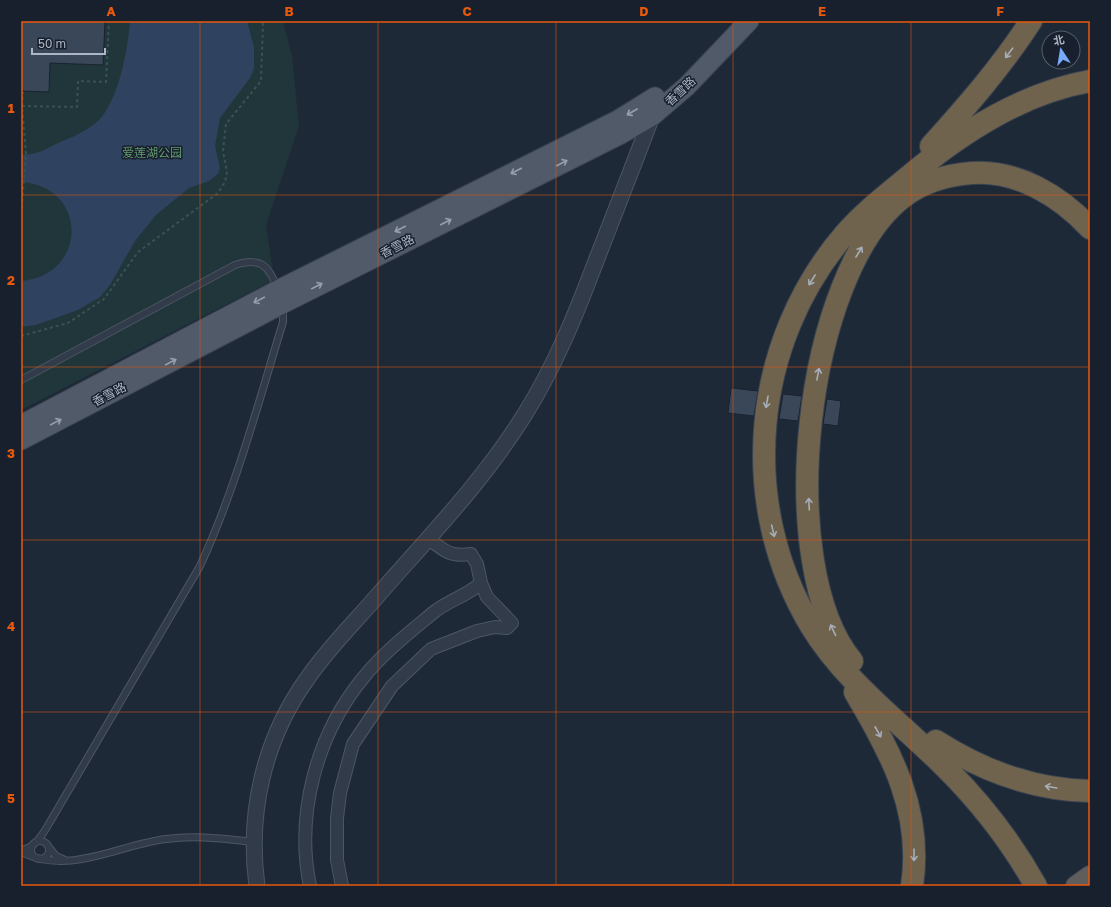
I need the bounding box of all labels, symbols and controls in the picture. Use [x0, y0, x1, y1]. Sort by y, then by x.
text: A [106, 3, 116, 19]
text: B [284, 3, 294, 19]
text: C [462, 3, 472, 19]
text: D [639, 3, 649, 19]
text: E [818, 3, 826, 19]
text: F [996, 3, 1004, 19]
scale bar [32, 30, 105, 56]
north arrow [1041, 30, 1081, 70]
text: 北 [1052, 32, 1066, 47]
text: 50 m [38, 36, 66, 51]
one-way arrow [1005, 48, 1014, 59]
street label: 香雪路 [662, 73, 698, 109]
text: 1 [8, 100, 15, 116]
one-way arrow [626, 109, 638, 116]
park label: 爱莲湖公园 [122, 145, 182, 160]
one-way arrow [556, 159, 568, 167]
one-way arrow [511, 168, 523, 175]
one-way arrow [440, 217, 452, 225]
one-way arrow [394, 226, 406, 233]
street label: 香雪路 [378, 231, 416, 261]
one-way arrow [855, 247, 863, 258]
text: 2 [7, 272, 15, 288]
one-way arrow [807, 274, 815, 286]
one-way arrow [311, 282, 323, 289]
one-way arrow [253, 297, 265, 305]
one-way arrow [165, 358, 177, 365]
one-way arrow [814, 368, 822, 381]
street label: 香雪路 [90, 379, 128, 409]
one-way arrow [763, 395, 771, 408]
one-way arrow [49, 418, 61, 425]
text: 3 [7, 445, 15, 461]
one-way arrow [805, 498, 812, 511]
one-way arrow [769, 524, 777, 537]
text: 4 [7, 618, 15, 634]
one-way arrow [829, 625, 836, 637]
one-way arrow [875, 726, 883, 738]
one-way arrow [1045, 783, 1058, 791]
text: 5 [7, 790, 15, 806]
one-way arrow [910, 848, 918, 861]

